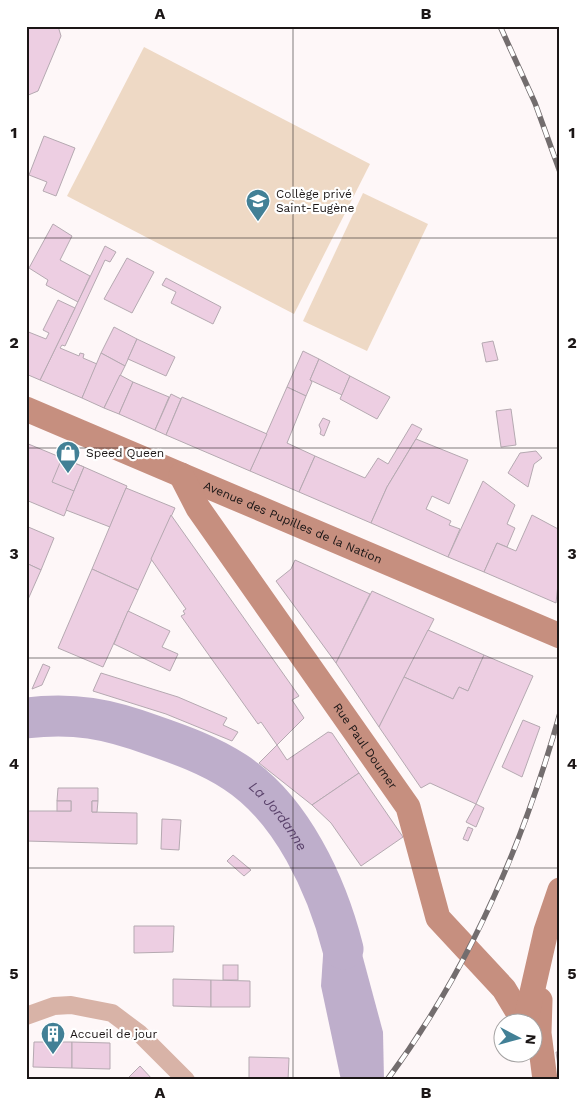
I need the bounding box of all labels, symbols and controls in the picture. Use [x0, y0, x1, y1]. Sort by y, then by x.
text: A [155, 4, 166, 23]
text: B [421, 4, 432, 23]
text: 1 [11, 123, 17, 142]
text: 1 [569, 123, 575, 142]
place label: Collège privé Saint-Eugène [276, 187, 355, 215]
school or university icon: Collège privé Saint-Eugène [245, 188, 271, 222]
text: 2 [9, 333, 19, 352]
text: 2 [567, 333, 577, 352]
shop icon: Speed Queen [55, 440, 81, 474]
place label: Speed Queen [86, 446, 164, 460]
street label: Avenue des Pupilles de la Nation [201, 478, 384, 567]
text: 3 [9, 544, 19, 563]
text: 3 [567, 544, 577, 563]
street label: Rue Paul Doumer [330, 700, 400, 792]
text: 4 [9, 754, 19, 773]
text: 4 [567, 754, 577, 773]
water label: La Jordanne [246, 778, 311, 853]
text: 5 [9, 964, 19, 983]
text: 5 [567, 964, 577, 983]
north arrow [494, 1014, 544, 1064]
building icon: Accueil de jour [40, 1021, 66, 1055]
place label: Accueil de jour [70, 1027, 157, 1041]
text: N [522, 1033, 539, 1045]
text: A [155, 1083, 166, 1102]
text: B [421, 1083, 432, 1102]

